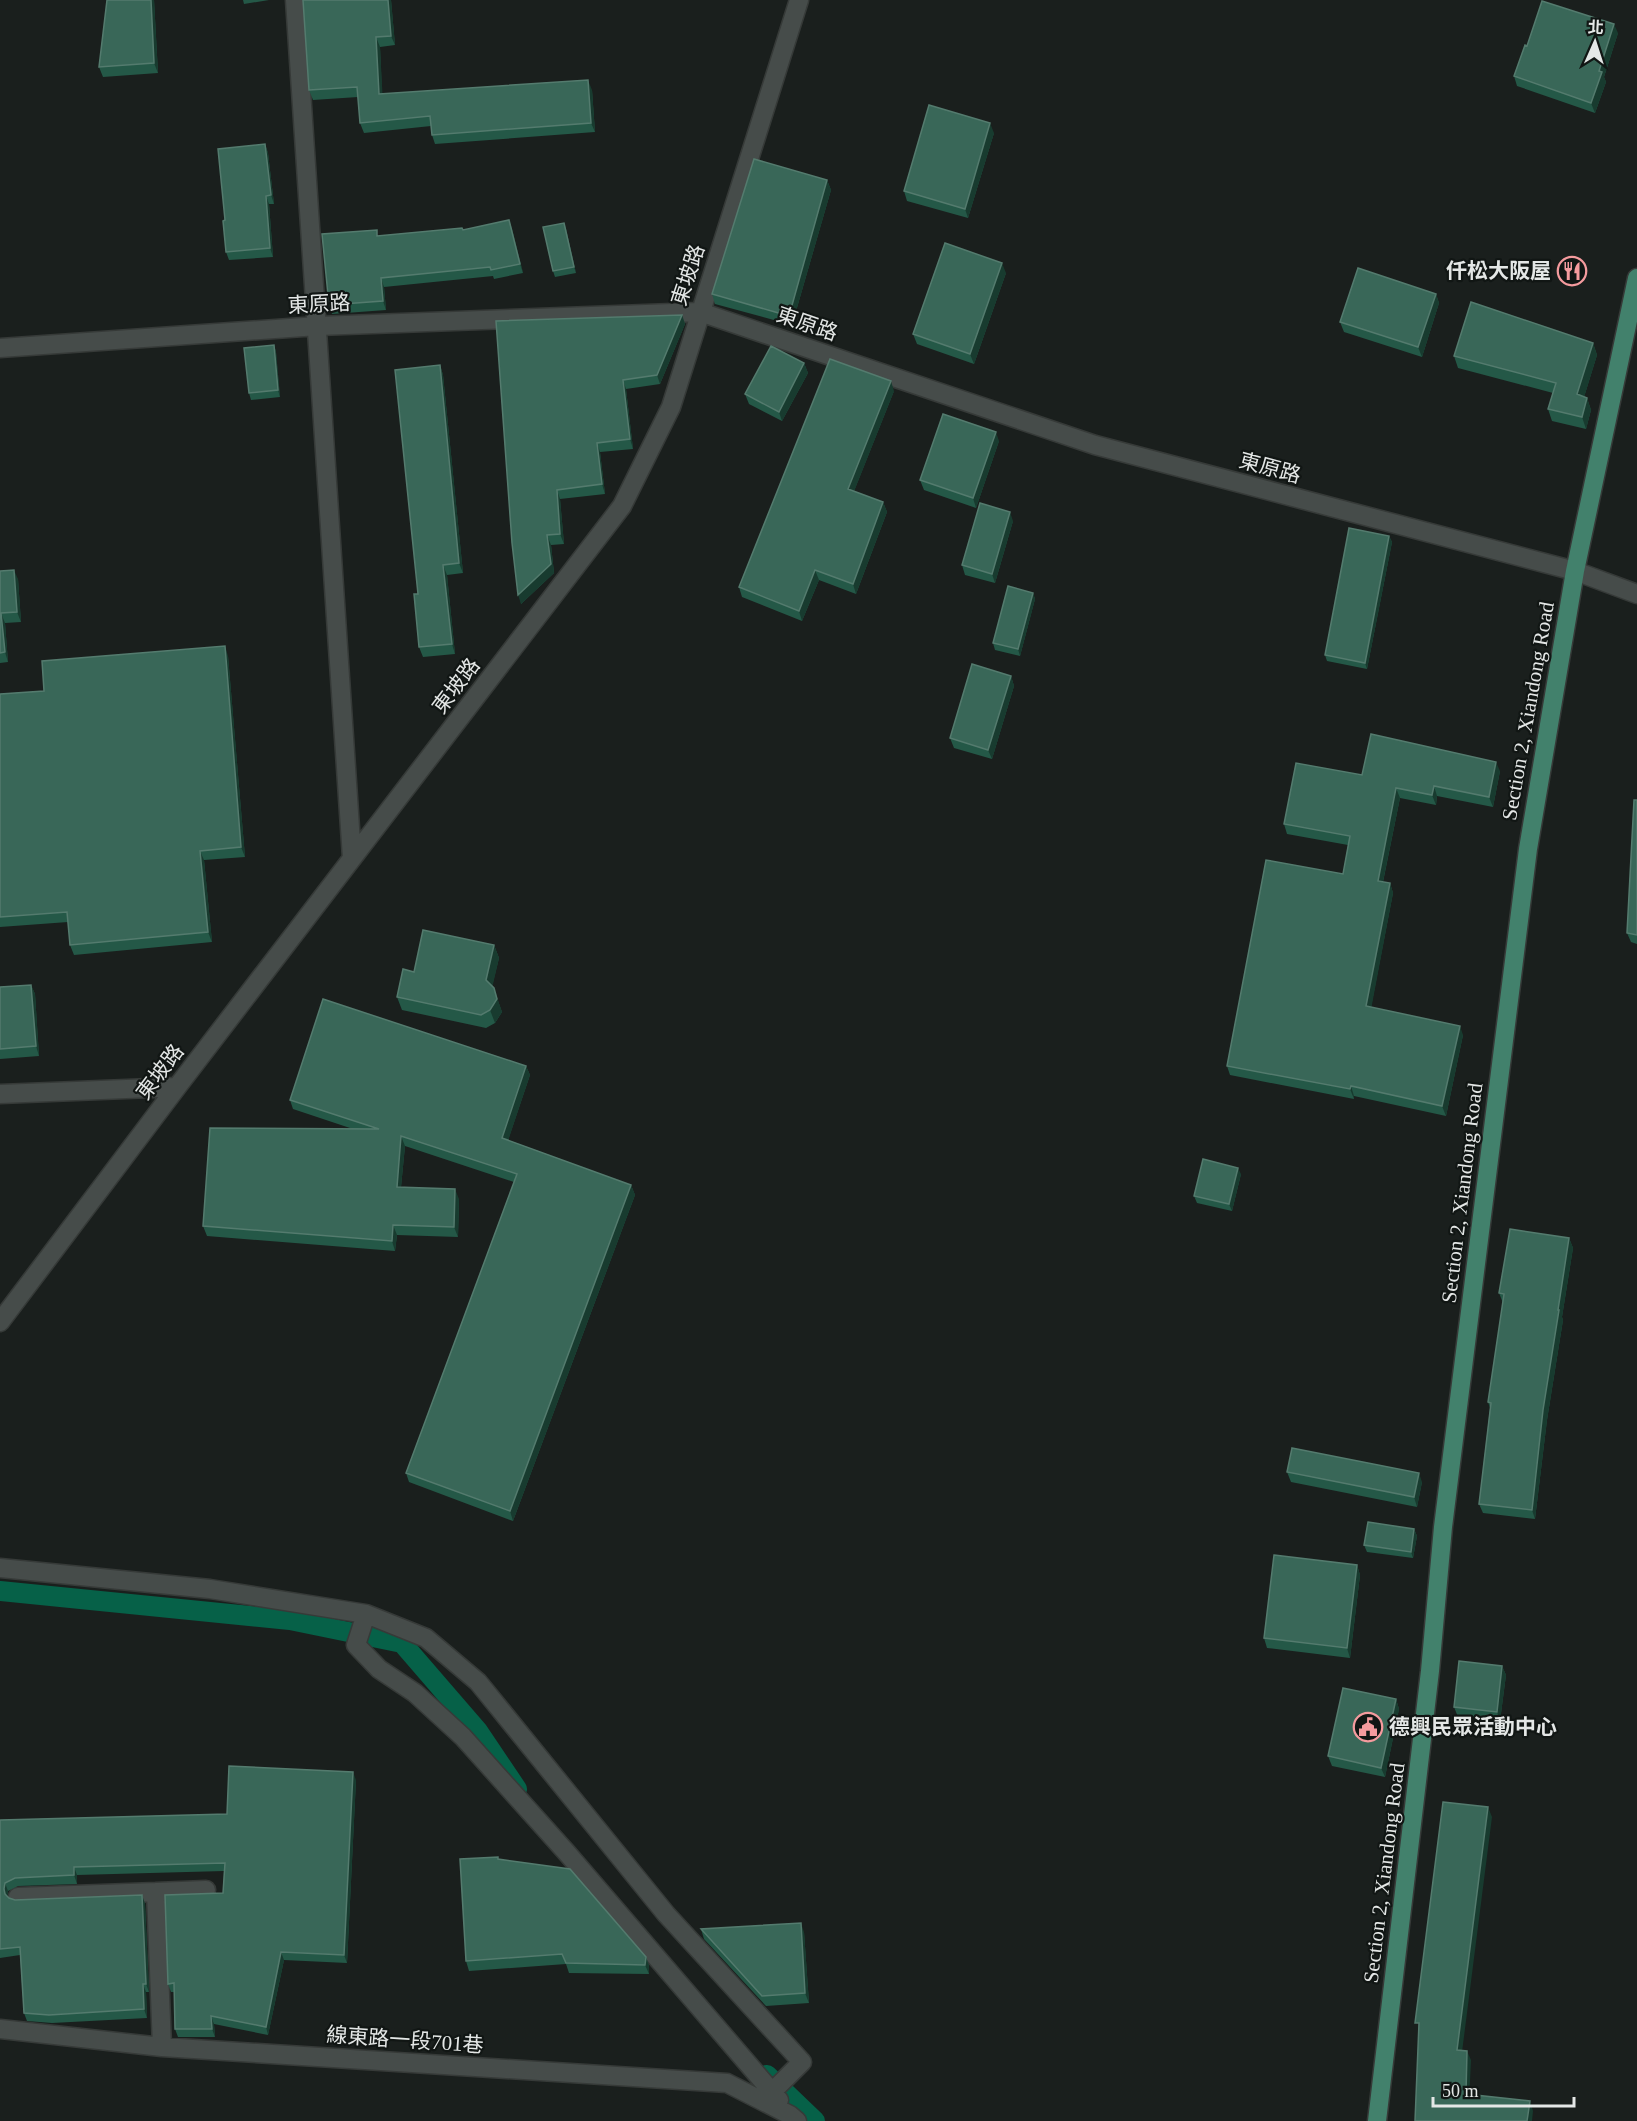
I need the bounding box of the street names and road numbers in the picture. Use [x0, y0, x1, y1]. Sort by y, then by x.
street label: 東坡路 [667, 241, 709, 309]
street label: 東原路 [287, 290, 351, 318]
street label: 東原路 [773, 302, 841, 346]
street label: 東原路 [1236, 448, 1304, 488]
street label: Section 2, Xiandong Road [1497, 599, 1559, 822]
street label: 東坡路 [427, 654, 485, 718]
street label: 東坡路 [131, 1040, 189, 1104]
street label: Section 2, Xiandong Road [1437, 1081, 1487, 1304]
street label: Section 2, Xiandong Road [1359, 1761, 1409, 1984]
street label: 線東路一段701巷 [326, 2023, 484, 2057]

